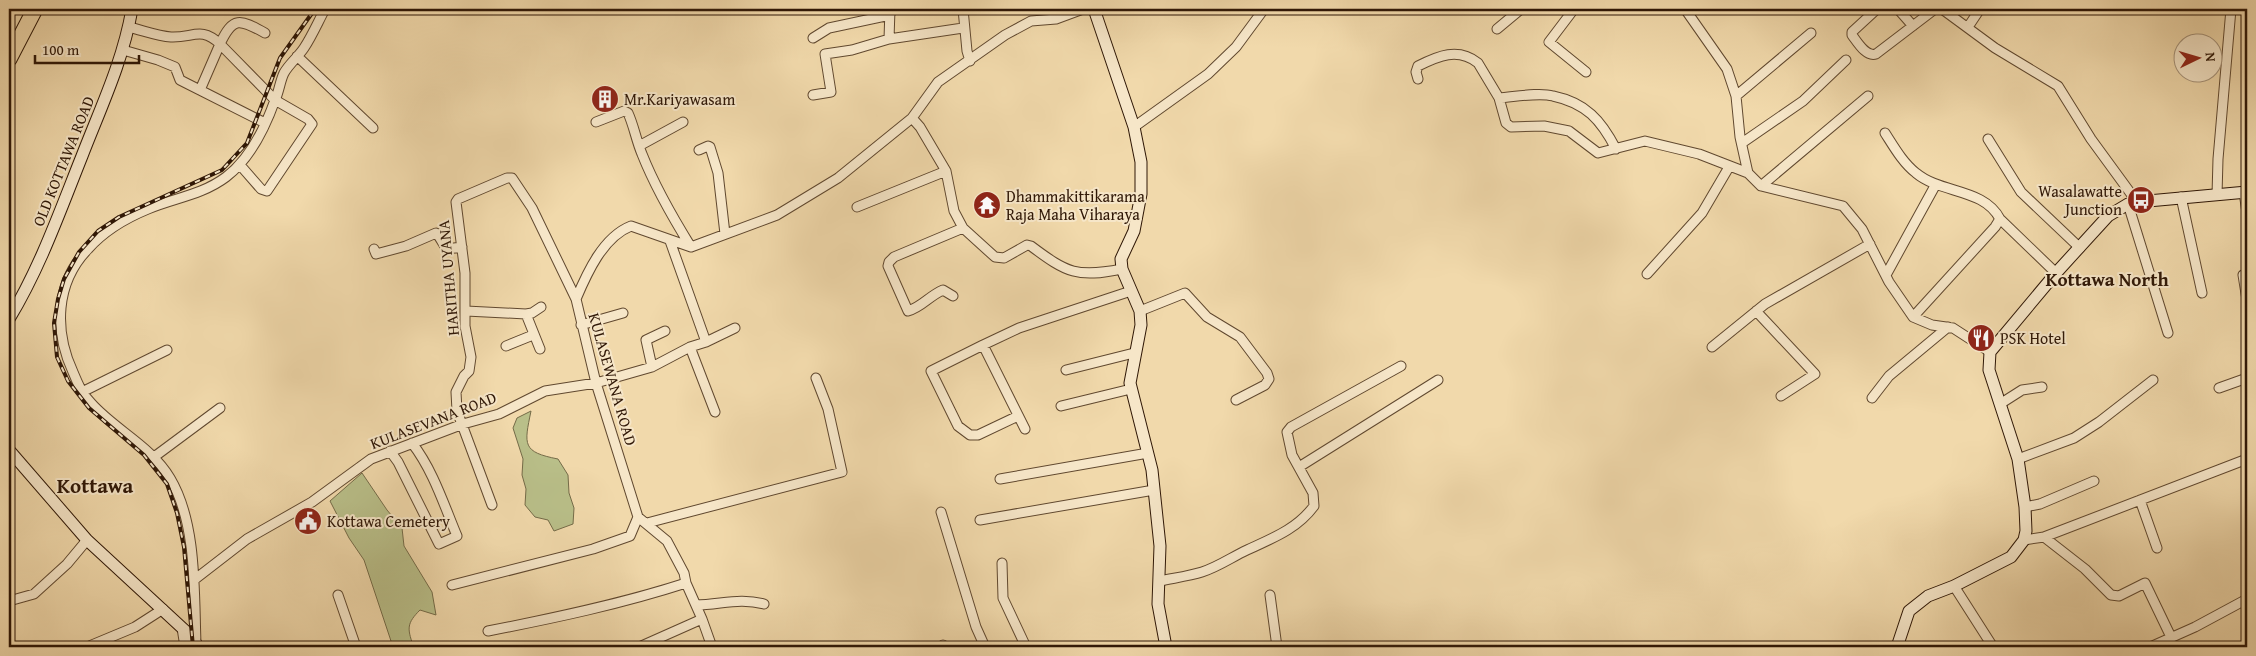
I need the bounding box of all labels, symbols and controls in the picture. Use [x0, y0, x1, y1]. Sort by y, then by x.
scale bar [35, 32, 139, 64]
north arrow [2174, 32, 2224, 82]
text: 100 m [42, 39, 80, 60]
text: N [2201, 51, 2221, 63]
building icon: Mr.Kariyawasam [590, 84, 620, 114]
place label: Mr.Kariyawasam [624, 87, 735, 111]
street label: OLD KOTTAWA ROAD [26, 92, 100, 230]
place label: Wasalawatte Junction [2038, 179, 2122, 221]
place label: Dhammakittikarama Raja Maha Viharaya [1006, 184, 1145, 226]
bus stop icon: Wasalawatte Junction [2126, 185, 2156, 215]
temple icon: Dhammakittikarama Raja Maha Viharaya [972, 190, 1002, 220]
street label: HARITHA UYANA [431, 219, 465, 337]
district label: Kottawa North [2045, 265, 2169, 293]
street label: KULASEWANA ROAD [583, 310, 644, 448]
restaurant icon: PSK Hotel [1966, 323, 1996, 353]
place label: PSK Hotel [2000, 326, 2066, 350]
street label: KULASEVANA ROAD [366, 385, 500, 455]
district label: Kottawa [57, 470, 133, 501]
public building icon: Kottawa Cemetery [293, 506, 323, 536]
place label: Kottawa Cemetery [327, 509, 450, 533]

